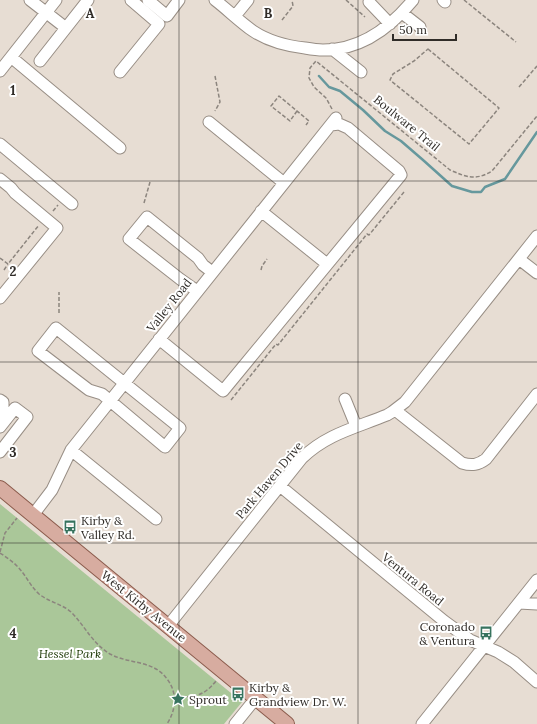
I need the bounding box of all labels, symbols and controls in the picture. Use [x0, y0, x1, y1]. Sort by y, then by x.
text: A [86, 5, 95, 22]
text: B [264, 5, 273, 22]
scale bar [393, 16, 456, 42]
text: 50 m [399, 22, 427, 37]
text: 1 [10, 82, 16, 99]
street label: Boulware Trail [371, 92, 443, 154]
text: 2 [10, 263, 17, 280]
street label: Valley Road [143, 275, 195, 336]
street label: Park Haven Drive [232, 438, 306, 522]
text: 3 [9, 444, 17, 461]
place label: Kirby & Valley Rd. [80, 513, 135, 542]
bus stop icon: Kirby & Valley Rd. [62, 519, 78, 535]
street label: Ventura Road [378, 549, 447, 608]
street label: West Kirby Avenue [98, 567, 190, 645]
place label: Coronado & Ventura [419, 619, 475, 648]
text: 4 [9, 625, 17, 642]
bus stop icon: Coronado & Ventura [478, 625, 494, 641]
park label: Hessel Park [39, 646, 101, 661]
place label: Kirby & Grandview Dr. W. [249, 680, 346, 709]
bus stop icon: Kirby & Grandview Dr. W. [230, 686, 246, 702]
place icon: Sprout [170, 691, 186, 707]
place label: Sprout [189, 692, 227, 707]

